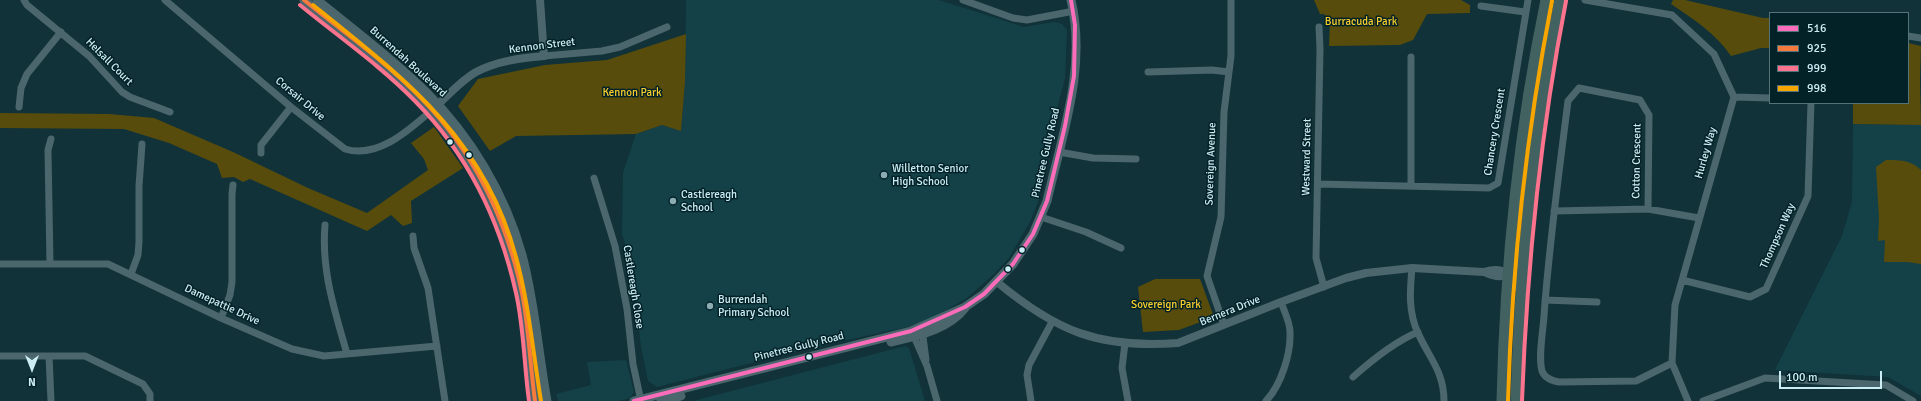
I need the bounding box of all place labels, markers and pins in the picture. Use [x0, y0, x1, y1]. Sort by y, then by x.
unlabelled marker [445, 137, 455, 147]
unlabelled marker [464, 150, 474, 160]
place label: Willetton Senior High School [892, 162, 968, 188]
marker: Willetton Senior High School [879, 170, 889, 180]
place label: Castlereagh School [681, 188, 737, 214]
marker: Castlereagh School [668, 196, 678, 206]
unlabelled marker [1017, 245, 1027, 255]
unlabelled marker [1003, 264, 1013, 274]
place label: Burrendah Primary School [718, 293, 789, 319]
marker: Burrendah Primary School [705, 301, 715, 311]
unlabelled marker [804, 352, 814, 362]

